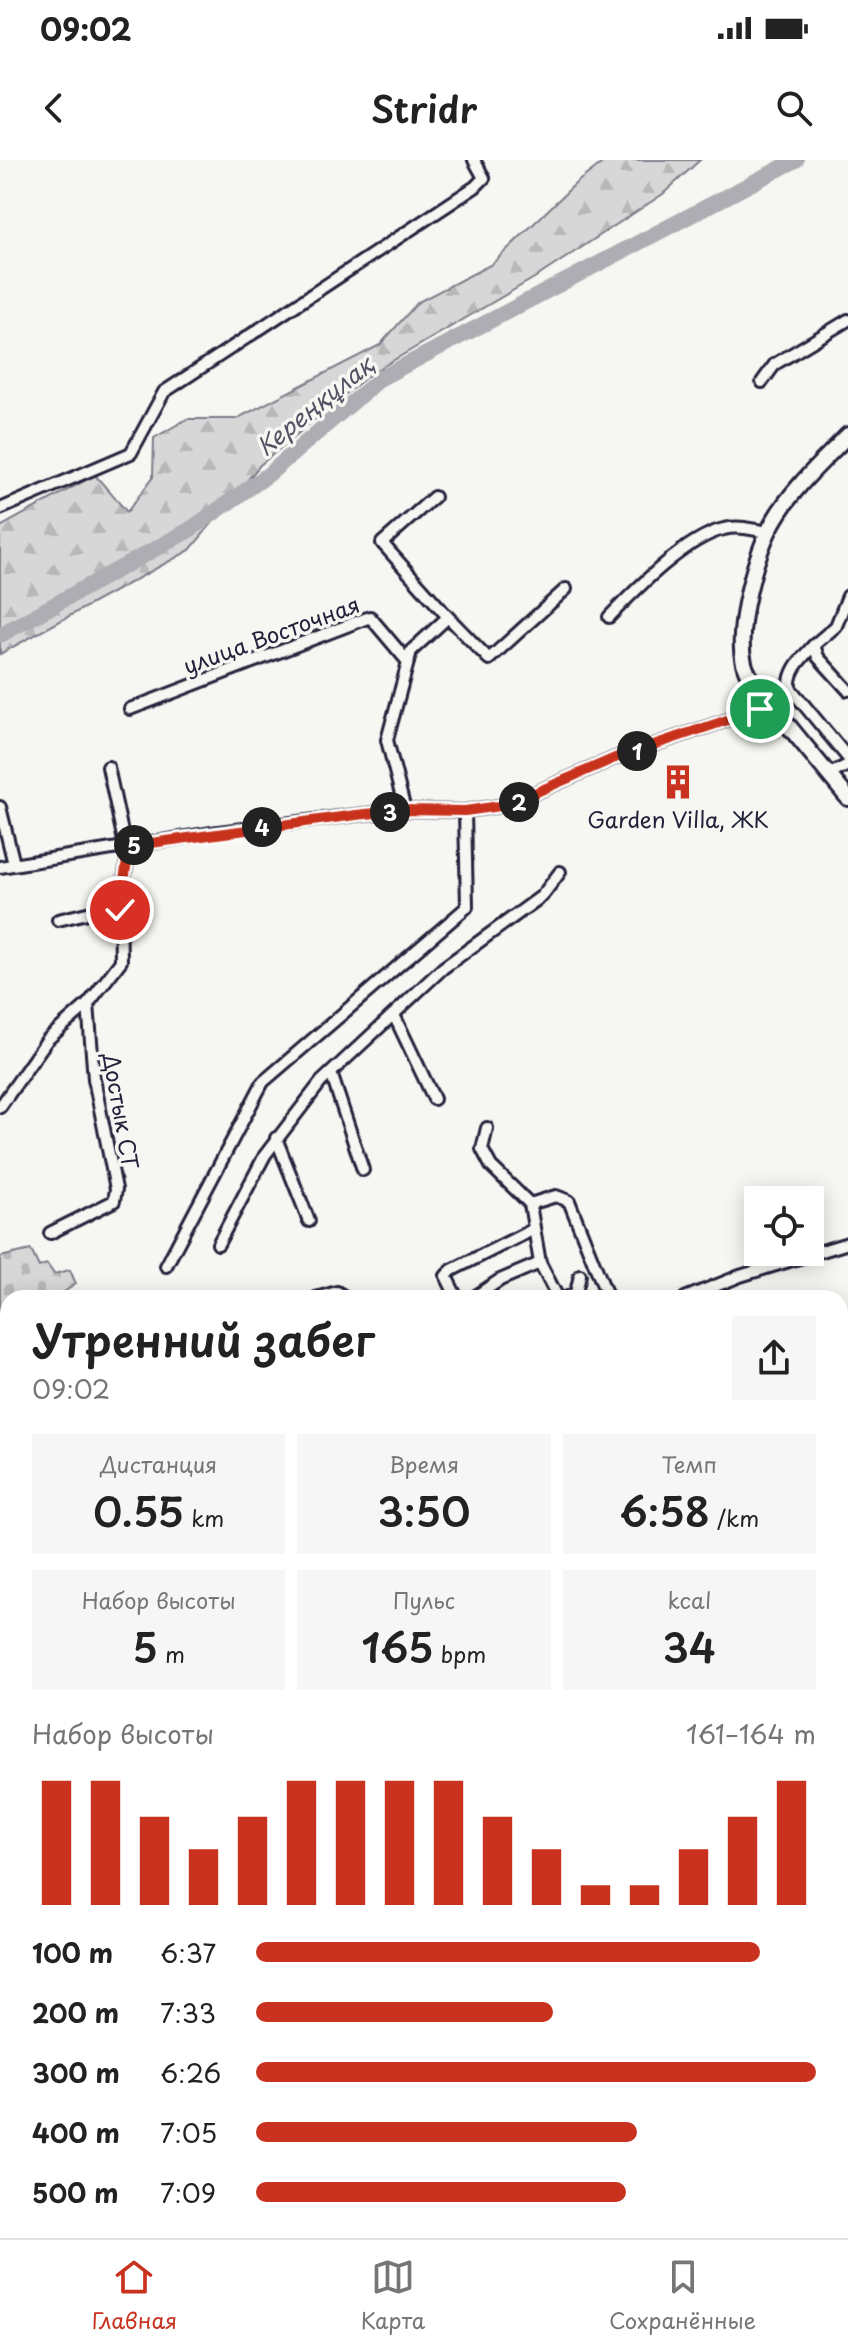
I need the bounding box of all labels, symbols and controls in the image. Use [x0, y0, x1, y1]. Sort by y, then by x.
text: 09:02 [40, 6, 131, 51]
text: Stridr [371, 81, 477, 135]
icon: back [32, 86, 76, 130]
icon: search [772, 86, 816, 130]
water label: Кереңқұлақ [248, 346, 381, 464]
street label: улица Восточная [178, 587, 364, 681]
pin [726, 675, 794, 743]
icon: arrive [738, 687, 782, 731]
pin: 1 [617, 731, 657, 771]
text: 1 [632, 734, 642, 767]
building icon: Garden Villa, ЖК [659, 763, 697, 801]
pin: 2 [499, 782, 539, 822]
text: 2 [511, 785, 527, 818]
pin: 3 [370, 792, 410, 832]
text: 3 [383, 795, 397, 828]
place label: Garden Villa, ЖК [587, 802, 769, 835]
pin: 4 [242, 807, 282, 847]
text: 4 [255, 810, 269, 843]
pin: 5 [114, 825, 154, 865]
text: 5 [127, 828, 141, 861]
pin [86, 876, 154, 944]
icon: check [98, 888, 142, 932]
street label: Достык СТ [95, 1049, 148, 1172]
map controls [744, 1186, 824, 1266]
button: locate [744, 1186, 824, 1266]
text: Утренний забег [32, 1306, 375, 1372]
button: share [732, 1316, 816, 1400]
text: 09:02 [32, 1369, 110, 1408]
text: Дистанция [100, 1447, 217, 1480]
text: Время [389, 1447, 459, 1480]
text: Темп [662, 1447, 717, 1480]
text: 0.55 [93, 1480, 184, 1541]
text: 3:50 [378, 1480, 470, 1541]
text: 6:58 [619, 1480, 710, 1541]
text: km [184, 1501, 224, 1534]
text: /km [710, 1501, 759, 1534]
text: Набор высоты [82, 1583, 236, 1616]
text: Пульс [393, 1583, 455, 1616]
text: kcal [667, 1583, 711, 1616]
text: 5 [132, 1616, 158, 1677]
text: 165 [362, 1616, 434, 1677]
text: 34 [663, 1616, 716, 1677]
text: m [158, 1637, 185, 1670]
text: bpm [434, 1637, 486, 1670]
text: Набор высоты [32, 1714, 214, 1753]
text: 161–164 m [686, 1714, 816, 1753]
text: 100 m [32, 1933, 113, 1972]
text: 6:37 [160, 1933, 216, 1972]
text: 200 m [32, 1993, 119, 2032]
text: 7:33 [160, 1993, 216, 2032]
text: 300 m [32, 2053, 120, 2092]
text: 6:26 [160, 2053, 221, 2092]
text: 400 m [32, 2113, 120, 2152]
text: 7:05 [160, 2113, 217, 2152]
text: 500 m [32, 2173, 118, 2212]
text: 7:09 [160, 2173, 216, 2212]
tab: Главная [92, 2255, 177, 2336]
tab: Карта [361, 2255, 425, 2336]
tab: Сохранённые [609, 2255, 756, 2336]

